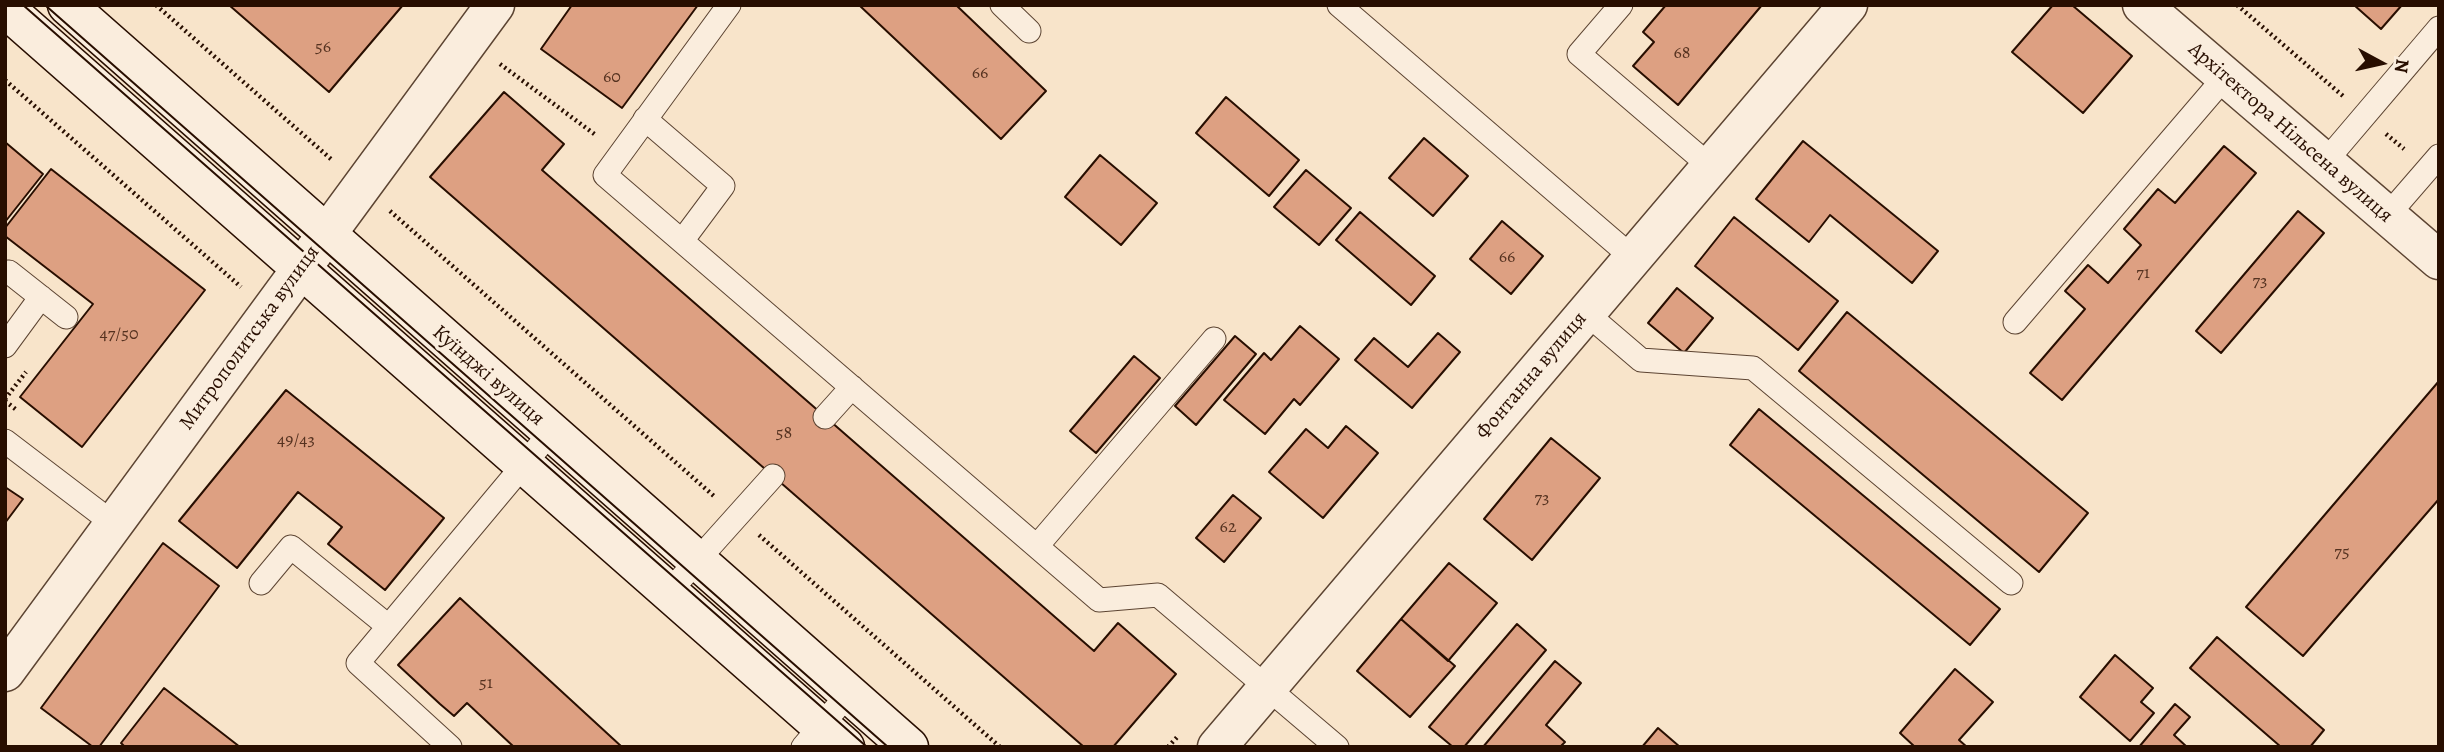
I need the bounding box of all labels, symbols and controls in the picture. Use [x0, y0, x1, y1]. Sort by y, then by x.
north arrow [2346, 28, 2416, 98]
house number: 56 [315, 37, 331, 59]
street label: Архітектора Нільсена вулиця [2183, 37, 2397, 229]
house number: 68 [1673, 43, 1691, 65]
text: N [2388, 57, 2416, 75]
house number: 66 [972, 63, 988, 85]
house number: 60 [603, 67, 621, 89]
street label: Митрополитська вулиця [175, 241, 325, 435]
house number: 66 [1499, 247, 1515, 269]
house number: 71 [2136, 263, 2150, 285]
house number: 73 [2252, 271, 2268, 293]
street label: Фонтанна вулиця [1471, 307, 1593, 445]
street label: Куїнджі вулиця [427, 320, 549, 432]
house number: 47/50 [100, 324, 138, 346]
house number: 58 [776, 423, 792, 445]
house number: 49/43 [277, 430, 315, 452]
house number: 73 [1534, 488, 1550, 510]
house number: 62 [1220, 517, 1236, 539]
house number: 75 [2334, 542, 2350, 564]
house number: 51 [479, 673, 493, 695]

